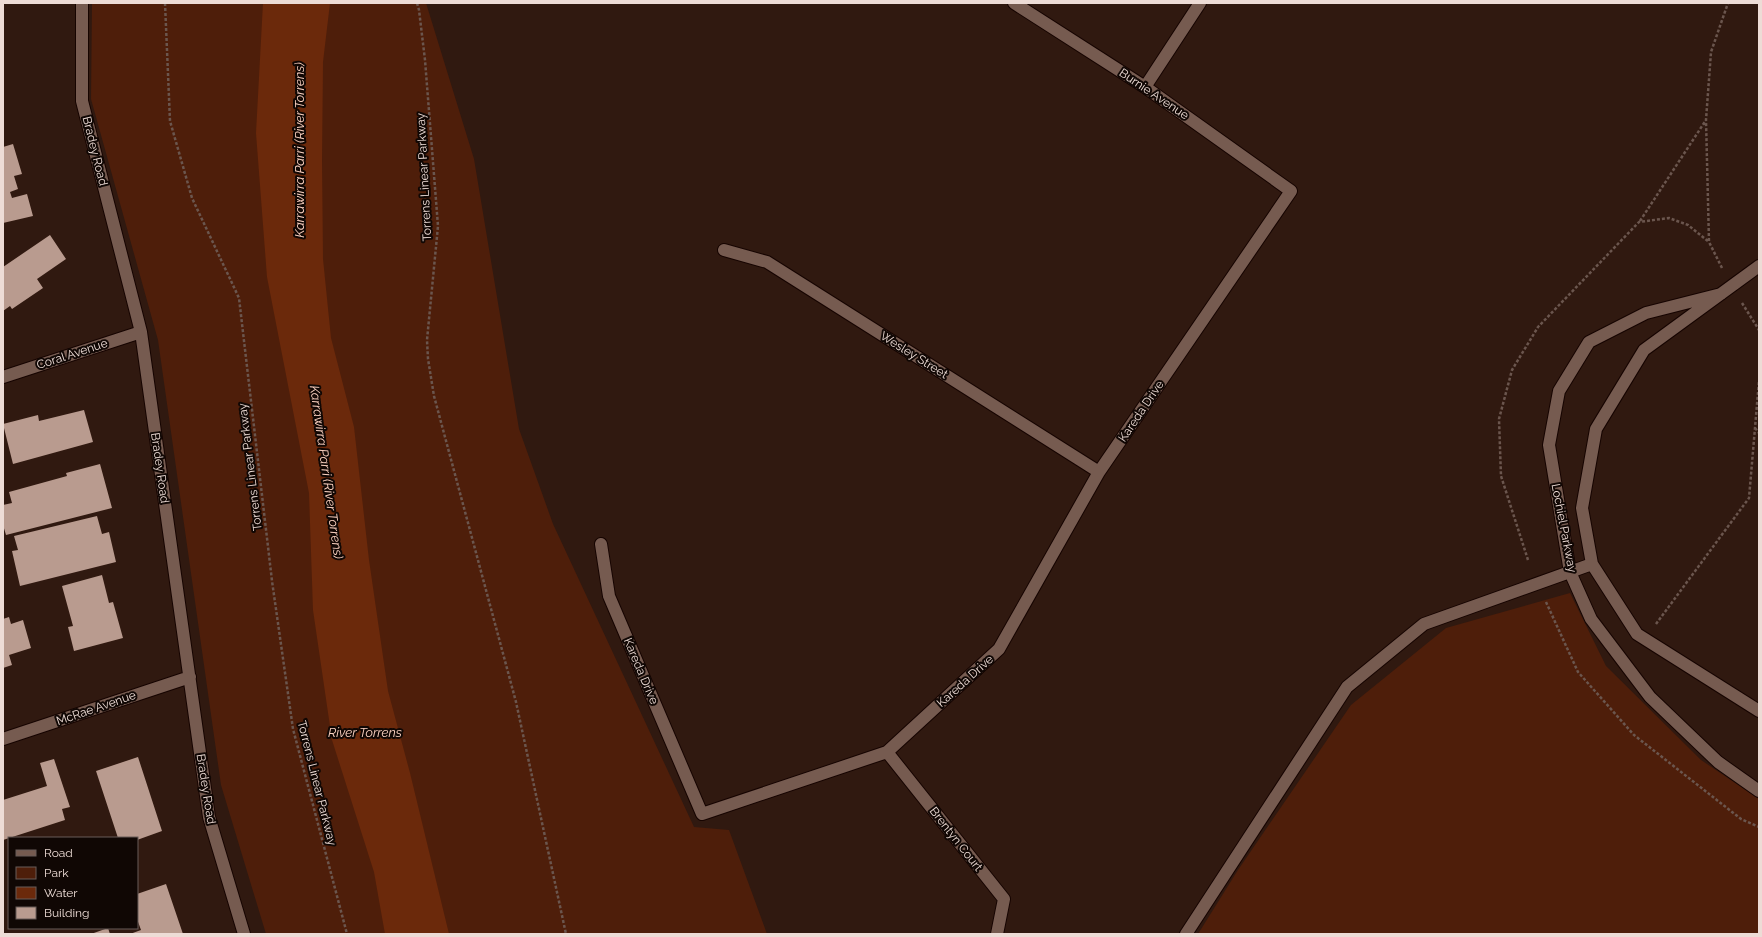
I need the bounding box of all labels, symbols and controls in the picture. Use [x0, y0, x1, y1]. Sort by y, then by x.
water label: Karrawirra Parri (River Torrens) [292, 62, 307, 238]
street label: Burnie Avenue [1117, 66, 1191, 122]
street label: Torrens Linear Parkway [414, 112, 434, 241]
street label: Bradey Road [80, 115, 110, 187]
street label: Wesley Street [878, 329, 950, 381]
street label: Coral Avenue [35, 336, 109, 372]
street label: Kareda Drive [1115, 378, 1167, 444]
water label: Karrawirra Parri (River Torrens) [307, 384, 346, 561]
street label: Torrens Linear Parkway [235, 402, 265, 532]
street label: Bradey Road [148, 432, 172, 504]
street label: Lochiel Parkway [1549, 482, 1580, 574]
street label: Kareda Drive [621, 636, 661, 706]
street label: Kareda Drive [934, 652, 996, 710]
street label: McRae Avenue [54, 688, 138, 728]
street label: Torrens Linear Parkway [295, 719, 339, 847]
water label: River Torrens [328, 725, 402, 740]
street label: Bradey Road [194, 753, 218, 825]
street label: Brentyn Court [927, 804, 985, 874]
legend [8, 837, 138, 929]
text: Road [44, 846, 73, 860]
text: Park [44, 866, 69, 880]
text: Water [44, 886, 78, 900]
text: Building [44, 906, 90, 920]

